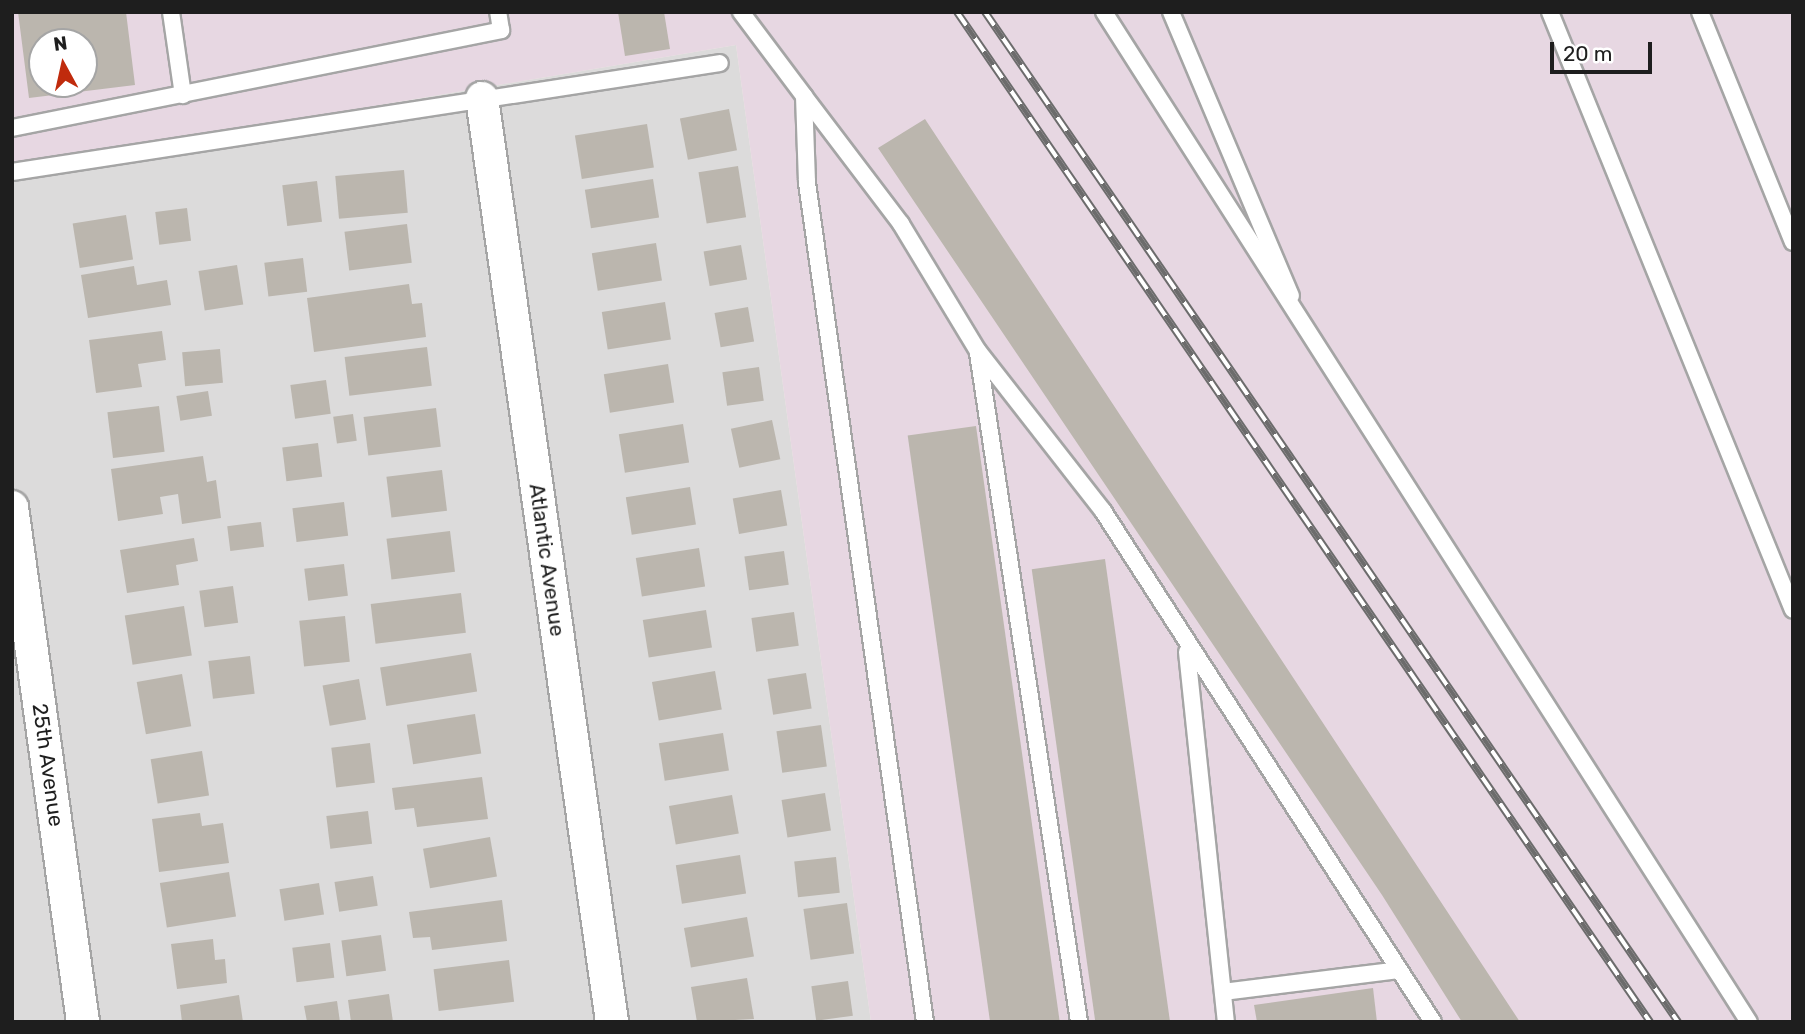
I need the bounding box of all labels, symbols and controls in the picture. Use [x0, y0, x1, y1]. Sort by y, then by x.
north arrow [28, 28, 98, 98]
scale bar [1553, 28, 1654, 72]
text: N [52, 31, 69, 56]
text: 20 m [1563, 41, 1612, 66]
street label: Atlantic Avenue [524, 482, 570, 638]
street label: 25th Avenue [27, 702, 69, 828]

